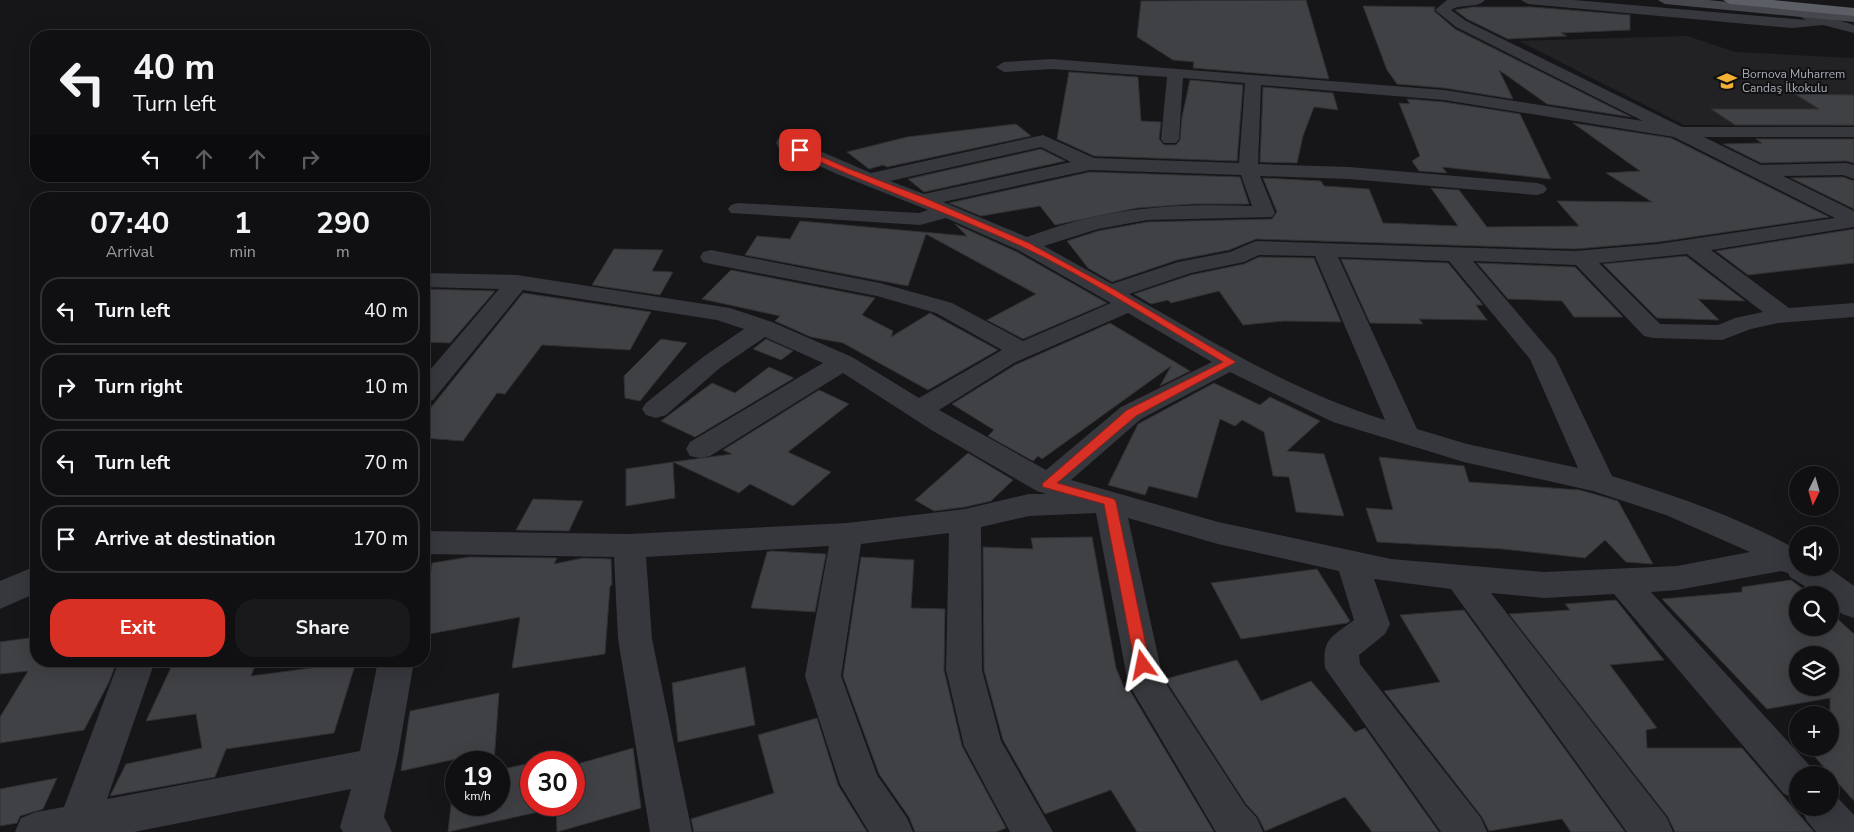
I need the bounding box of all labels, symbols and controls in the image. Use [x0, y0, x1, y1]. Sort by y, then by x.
text: 40 m [133, 44, 215, 91]
icon: left [50, 50, 115, 115]
place label: Bornova Muharrem Candaş İlkokulu [1742, 66, 1845, 96]
school or university icon: Bornova Muharrem Candaş İlkokulu [1716, 70, 1738, 92]
text: Turn left [133, 89, 216, 119]
pin [779, 129, 821, 171]
icon: arrive [786, 136, 814, 164]
icon: left [137, 145, 165, 173]
icon: ahead [190, 145, 218, 173]
icon: ahead [243, 145, 271, 173]
icon: right [296, 145, 324, 173]
text: 07:40 [90, 203, 169, 244]
text: 1 [234, 203, 252, 244]
text: 290 [316, 203, 370, 244]
text: Arrival [106, 241, 154, 263]
text: min [229, 241, 256, 263]
text: m [336, 241, 350, 263]
icon: left [52, 297, 80, 325]
text: Turn left [95, 298, 170, 324]
text: 40 m [364, 298, 408, 324]
icon: right [52, 373, 80, 401]
text: Turn right [95, 374, 182, 400]
text: 10 m [364, 374, 408, 400]
icon: left [52, 449, 80, 477]
text: Turn left [95, 450, 170, 476]
text: 70 m [364, 450, 408, 476]
north arrow [1789, 466, 1839, 516]
map controls [1789, 466, 1839, 816]
icon: arrive [52, 525, 80, 553]
text: Arrive at destination [95, 526, 276, 552]
text: 170 m [353, 526, 408, 552]
button: sound [1789, 526, 1839, 576]
button: search [1789, 586, 1839, 636]
button: Exit [50, 599, 225, 657]
button: Share [235, 599, 410, 657]
position arrow [1116, 638, 1168, 690]
button: layers [1789, 646, 1839, 696]
button: + [1789, 706, 1839, 756]
speed limit sign: 30 [520, 751, 585, 816]
text: 19 [462, 760, 493, 794]
button: − [1789, 766, 1839, 816]
text: km/h [464, 788, 491, 804]

